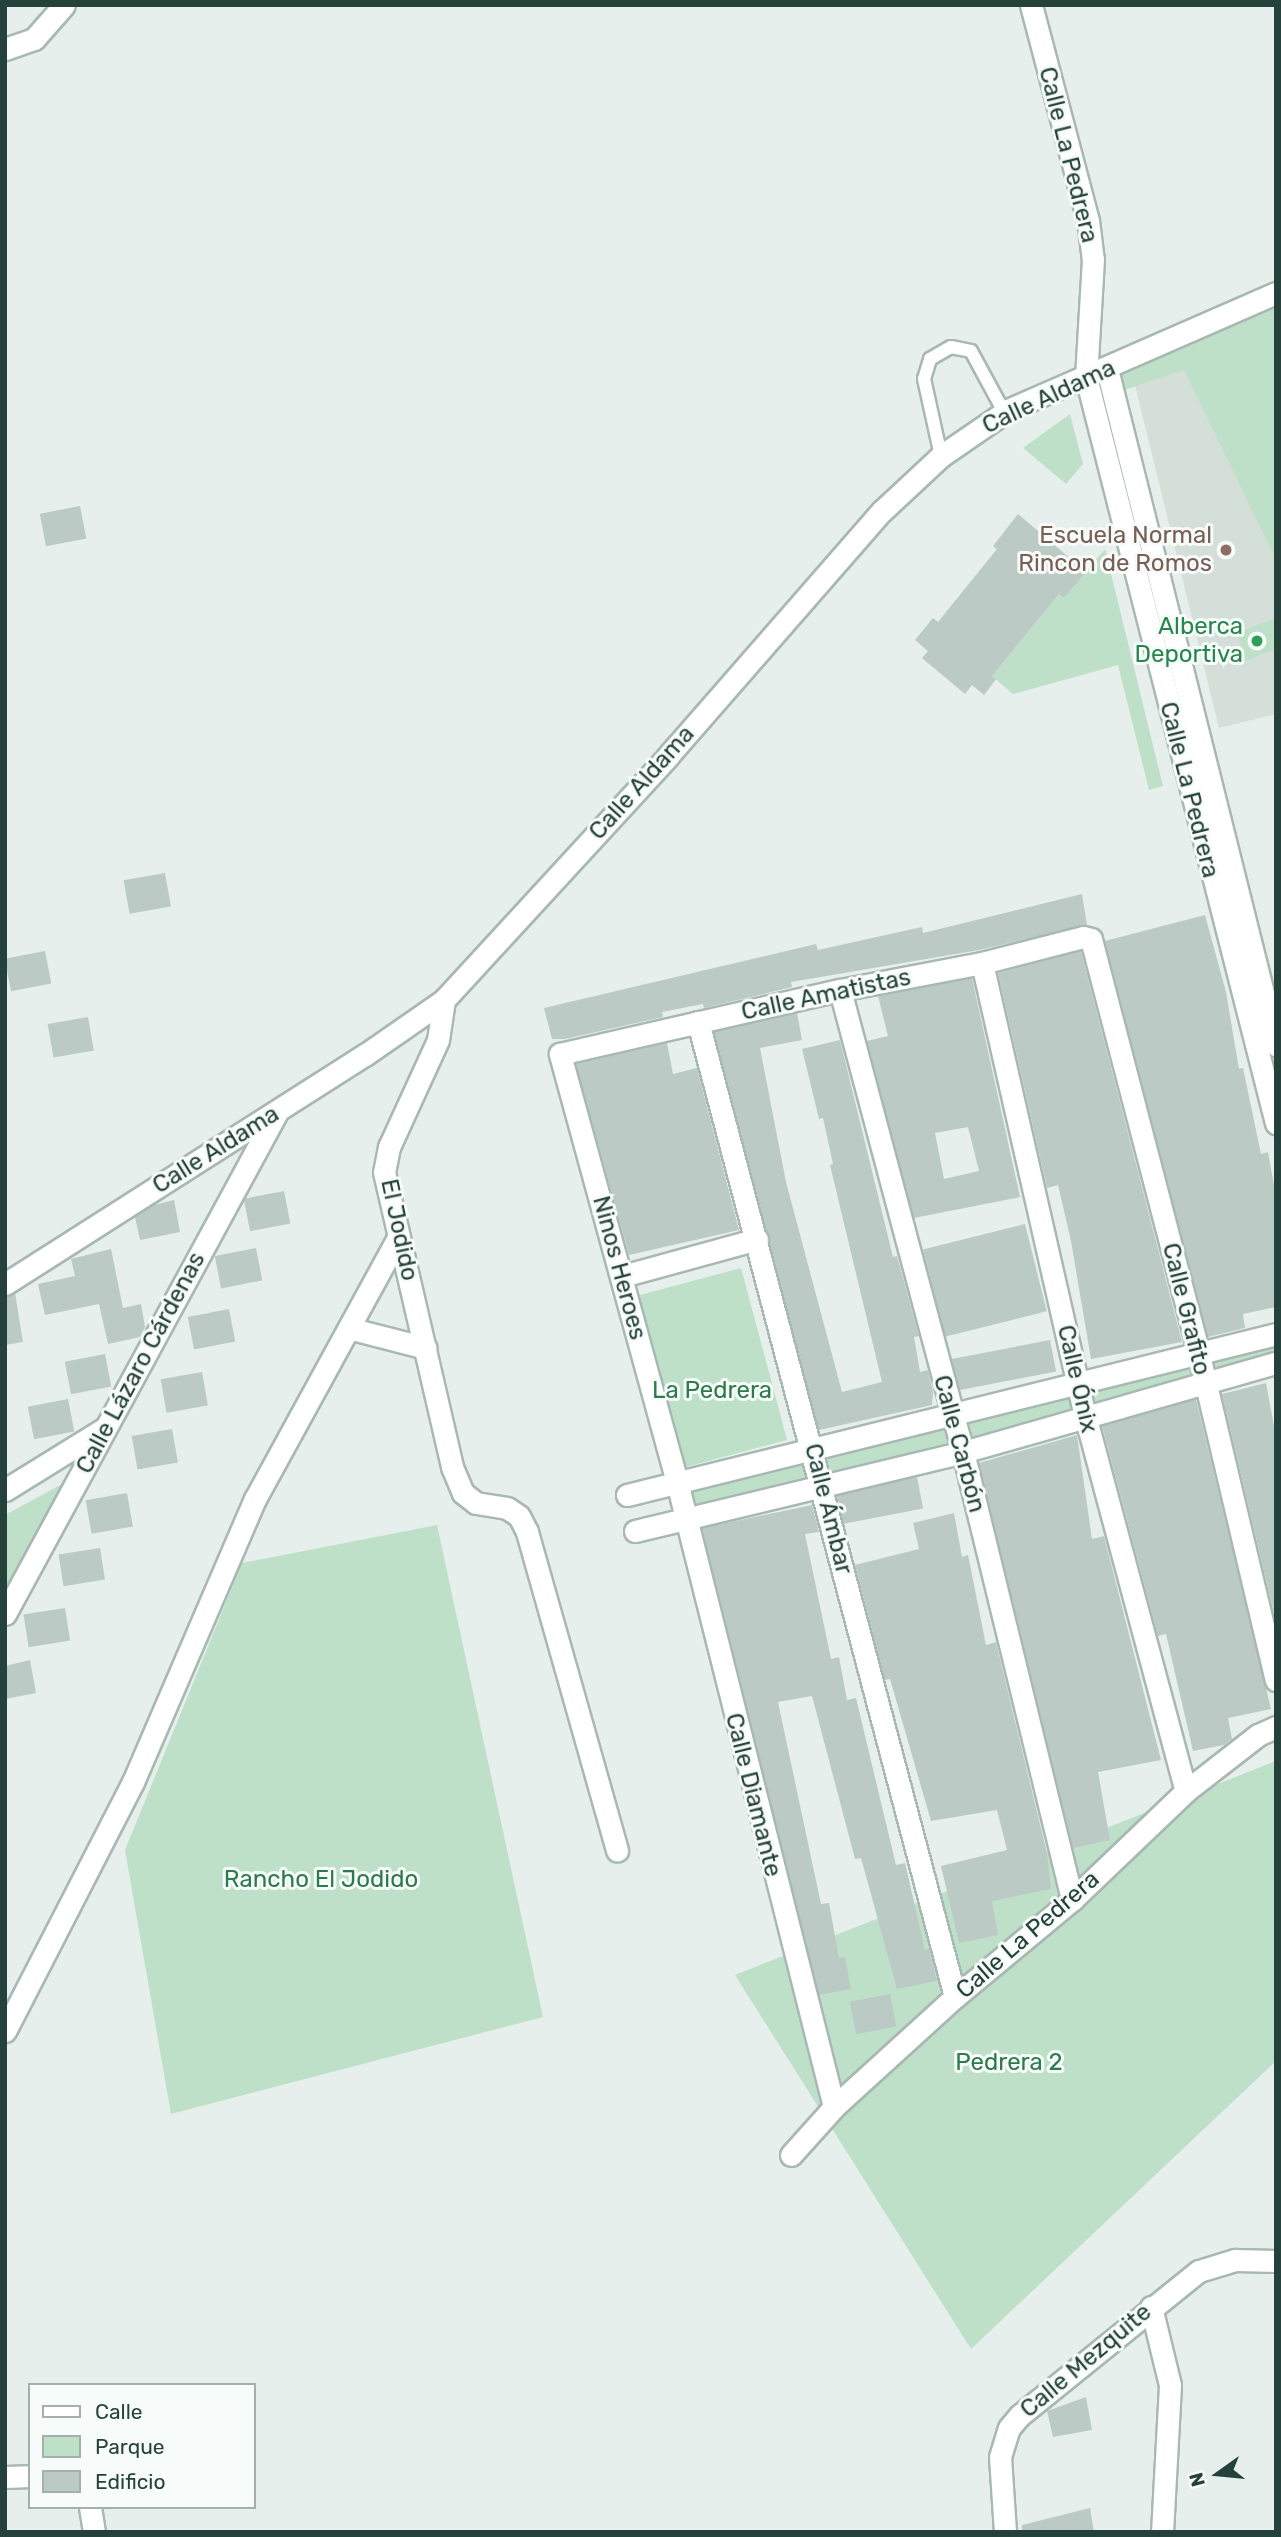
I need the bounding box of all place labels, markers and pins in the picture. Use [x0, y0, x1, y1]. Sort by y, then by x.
place label: Escuela Normal Rincon de Romos [1018, 522, 1212, 578]
marker: Escuela Normal Rincon de Romos [1218, 542, 1234, 558]
place label: Alberca Deportiva [1135, 613, 1243, 669]
marker: Alberca Deportiva [1249, 633, 1265, 649]

